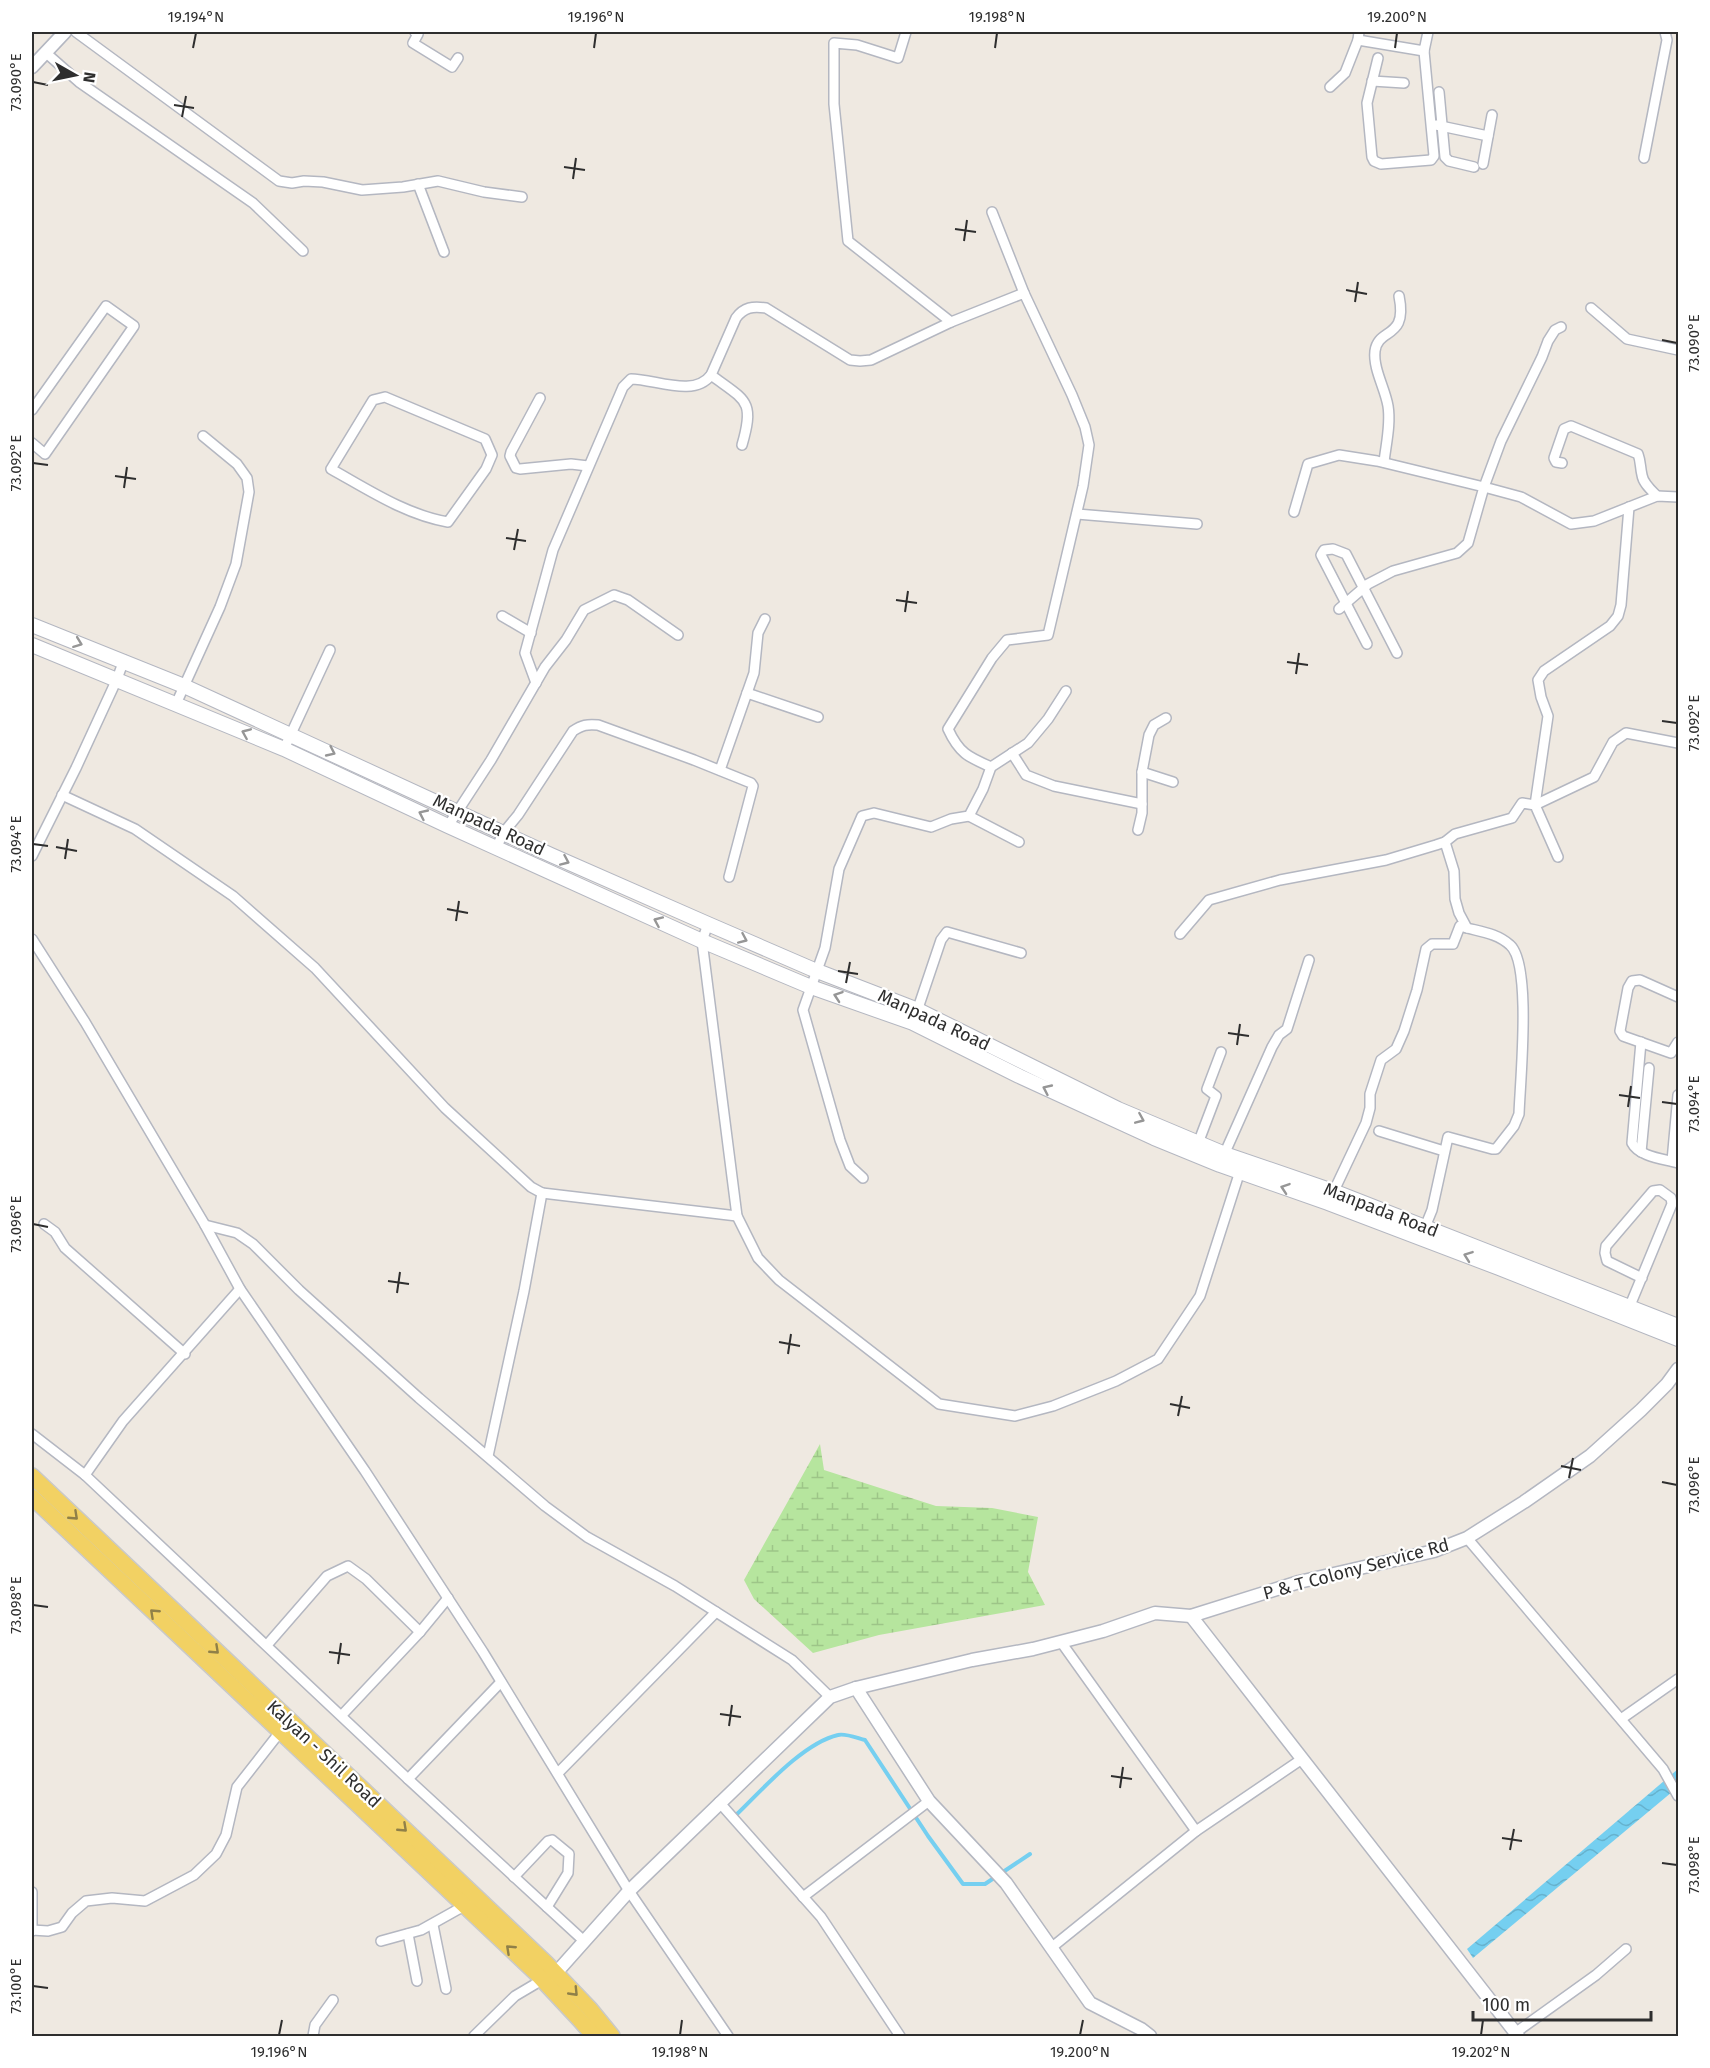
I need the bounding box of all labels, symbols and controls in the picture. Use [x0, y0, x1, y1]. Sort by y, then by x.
text: 19.194°N [168, 8, 224, 26]
text: 19.196°N [568, 8, 624, 26]
text: 19.198°N [968, 8, 1026, 26]
text: 19.200°N [1367, 8, 1427, 26]
north arrow [45, 45, 105, 105]
text: 73.090°E [7, 53, 25, 111]
text: N [79, 71, 100, 84]
text: 73.090°E [1685, 314, 1703, 372]
text: 73.092°E [7, 435, 25, 491]
one-way arrow [71, 636, 82, 648]
text: 73.092°E [1685, 695, 1703, 751]
one-way arrow [241, 728, 252, 740]
one-way arrow [324, 744, 335, 756]
street label: Manpada Road [429, 789, 549, 861]
one-way arrow [419, 810, 430, 822]
text: 73.094°E [7, 815, 25, 873]
one-way arrow [558, 853, 569, 865]
one-way arrow [654, 916, 665, 928]
one-way arrow [737, 932, 748, 944]
street label: Manpada Road [874, 984, 994, 1056]
one-way arrow [833, 991, 844, 1004]
text: 73.094°E [1685, 1075, 1703, 1133]
one-way arrow [1043, 1084, 1054, 1096]
one-way arrow [1134, 1111, 1145, 1123]
street label: Manpada Road [1320, 1178, 1442, 1242]
one-way arrow [1280, 1183, 1291, 1196]
text: 73.096°E [7, 1195, 25, 1253]
one-way arrow [1463, 1251, 1474, 1264]
text: 73.096°E [1685, 1456, 1703, 1514]
one-way arrow [67, 1509, 78, 1520]
street label: P & T Colony Service Rd [1260, 1534, 1452, 1604]
text: 73.098°E [7, 1576, 25, 1634]
one-way arrow [151, 1609, 161, 1620]
one-way arrow [209, 1643, 219, 1654]
street label: Kalyan - Shil Road [262, 1696, 386, 1812]
one-way arrow [395, 1820, 406, 1831]
text: 73.098°E [1685, 1836, 1703, 1894]
one-way arrow [506, 1945, 516, 1956]
text: 73.100°E [7, 1958, 25, 2014]
one-way arrow [566, 1984, 577, 1995]
scale bar [1473, 1984, 1652, 2022]
text: 100 m [1482, 1994, 1530, 2016]
text: 19.196°N [251, 2043, 307, 2061]
text: 19.198°N [651, 2043, 709, 2061]
text: 19.200°N [1050, 2043, 1110, 2061]
text: 19.202°N [1451, 2043, 1511, 2061]

